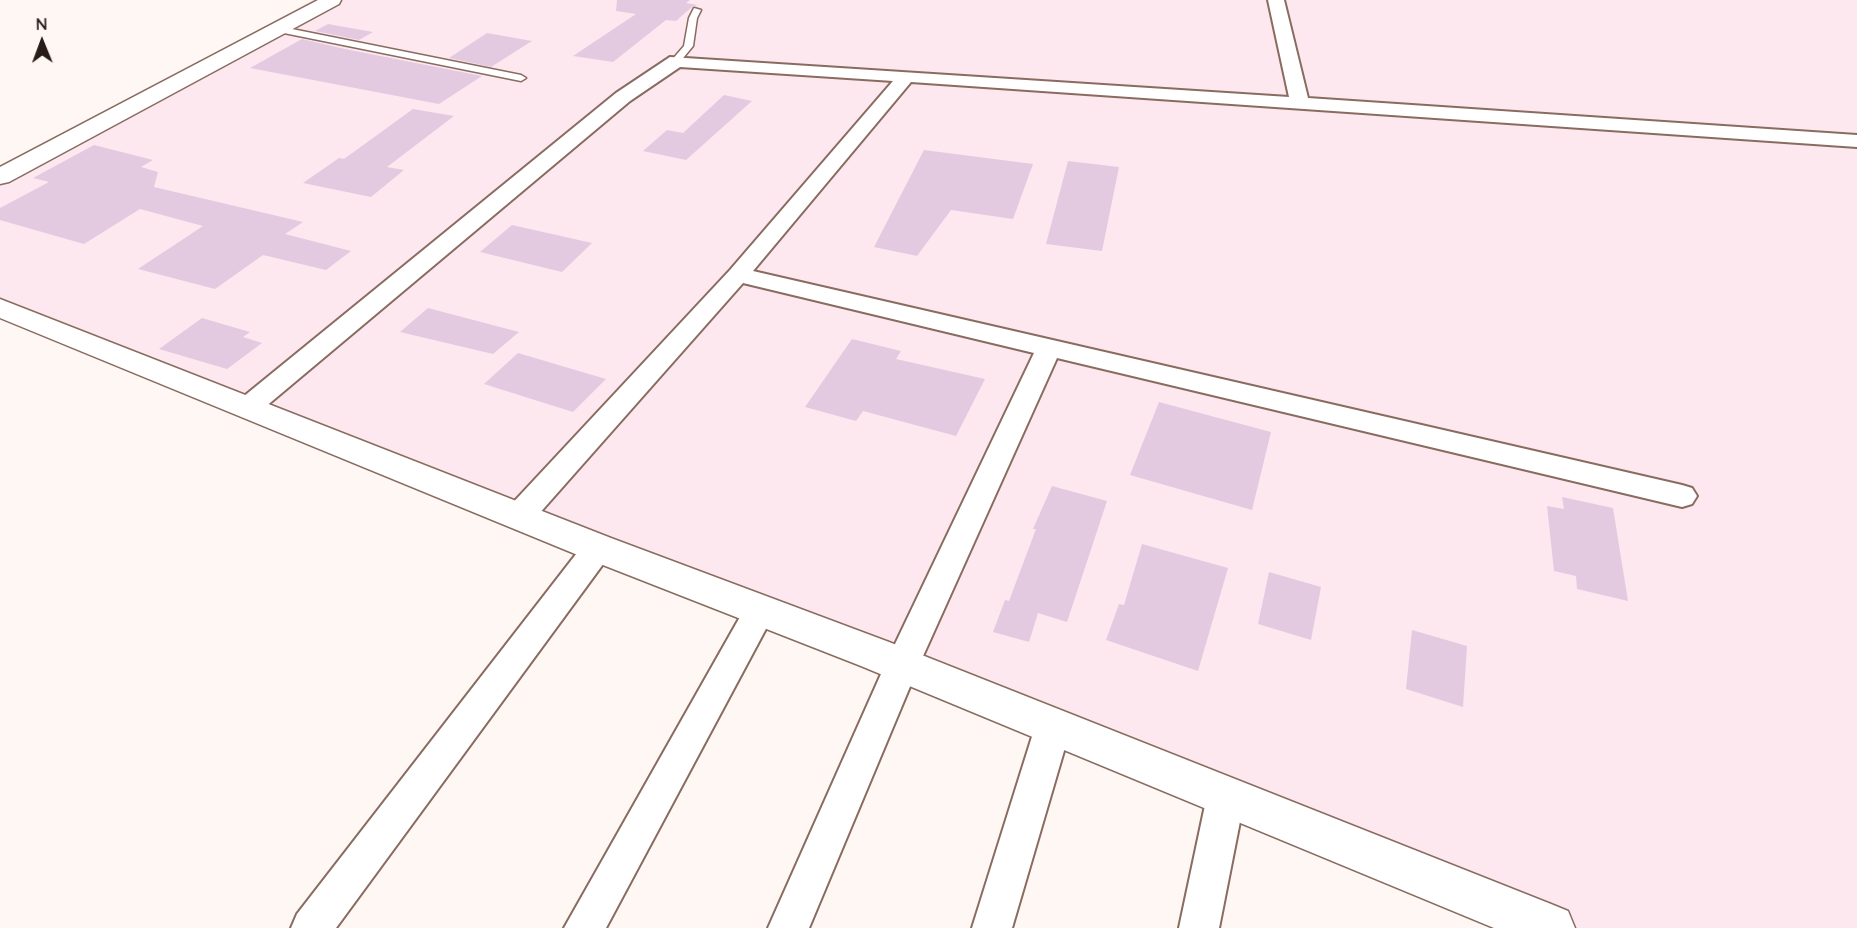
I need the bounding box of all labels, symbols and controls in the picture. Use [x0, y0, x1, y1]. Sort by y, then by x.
north arrow [12, 12, 72, 72]
text: N [36, 14, 48, 34]

